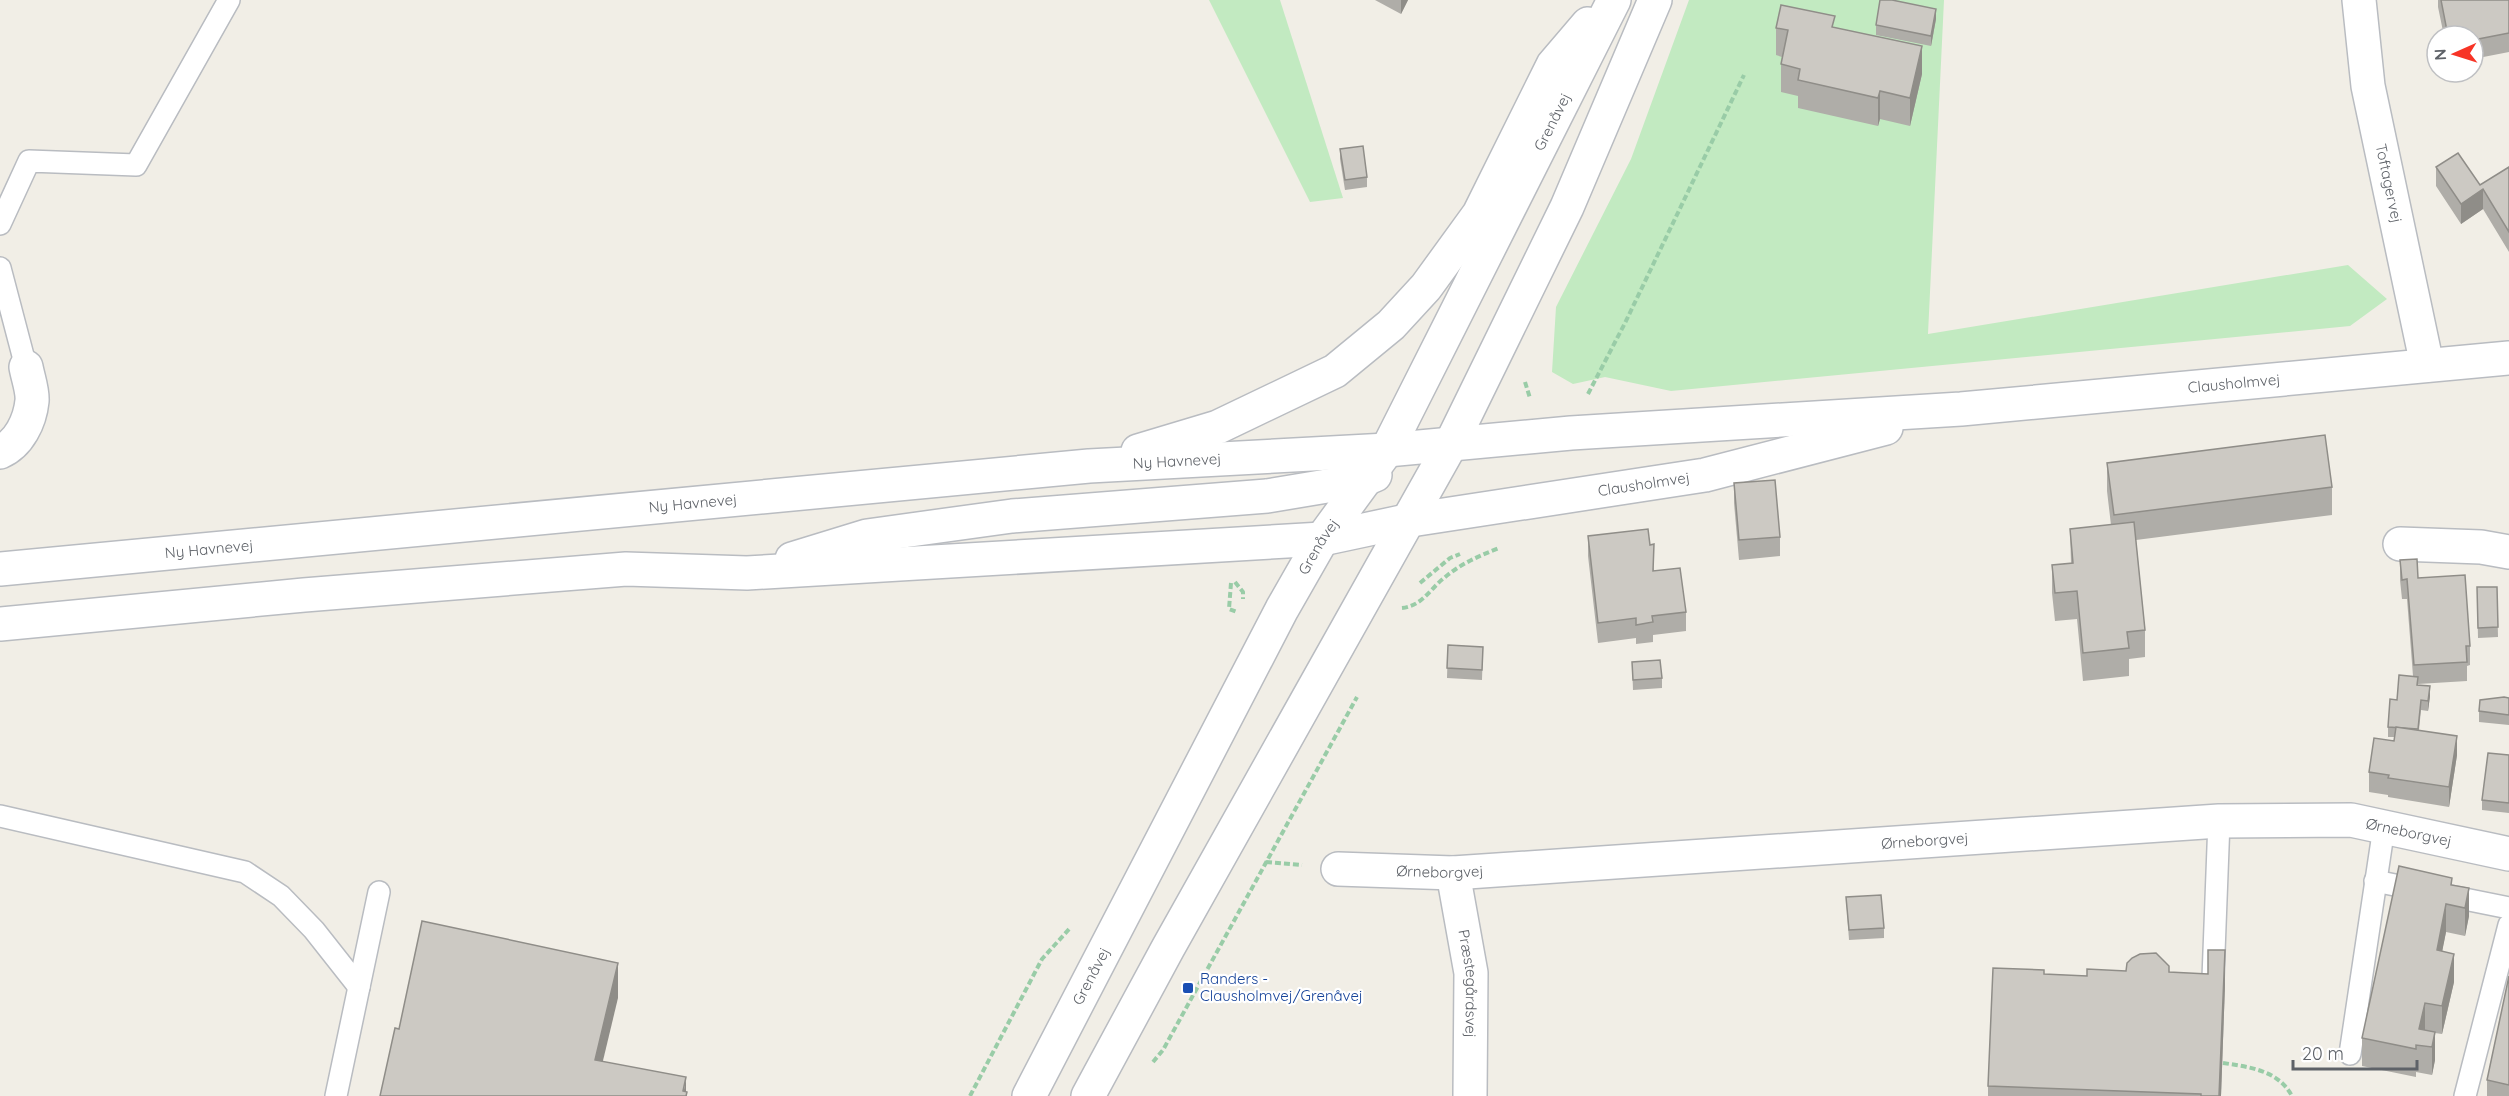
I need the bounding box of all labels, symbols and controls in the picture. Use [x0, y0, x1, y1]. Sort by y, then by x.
north arrow [2425, 24, 2485, 84]
text: N [2430, 48, 2450, 61]
street label: Grenåvej [1529, 90, 1575, 154]
street label: Toftagervej [2371, 142, 2407, 225]
street label: Clausholmvej [2187, 369, 2281, 397]
street label: Ny Havnevej [1132, 449, 1222, 473]
street label: Clausholmvej [1596, 467, 1691, 500]
street label: Ny Havnevej [648, 489, 738, 517]
street label: Grenåvej [1294, 515, 1343, 578]
street label: Ny Havnevej [164, 535, 254, 562]
street label: Ørneborgvej [2364, 813, 2454, 850]
street label: Ørneborgvej [1881, 828, 1969, 853]
street label: Ørneborgvej [1396, 861, 1484, 882]
street label: Præstegårdsvej [1454, 928, 1481, 1038]
street label: Grenåvej [1068, 944, 1114, 1008]
place label: Randers - Clausholmvej/Grenåvej [1200, 969, 1363, 1005]
marker: Randers - Clausholmvej/Grenåvej [1181, 981, 1195, 995]
scale bar [2293, 1033, 2418, 1071]
text: 20 m [2302, 1042, 2344, 1065]

